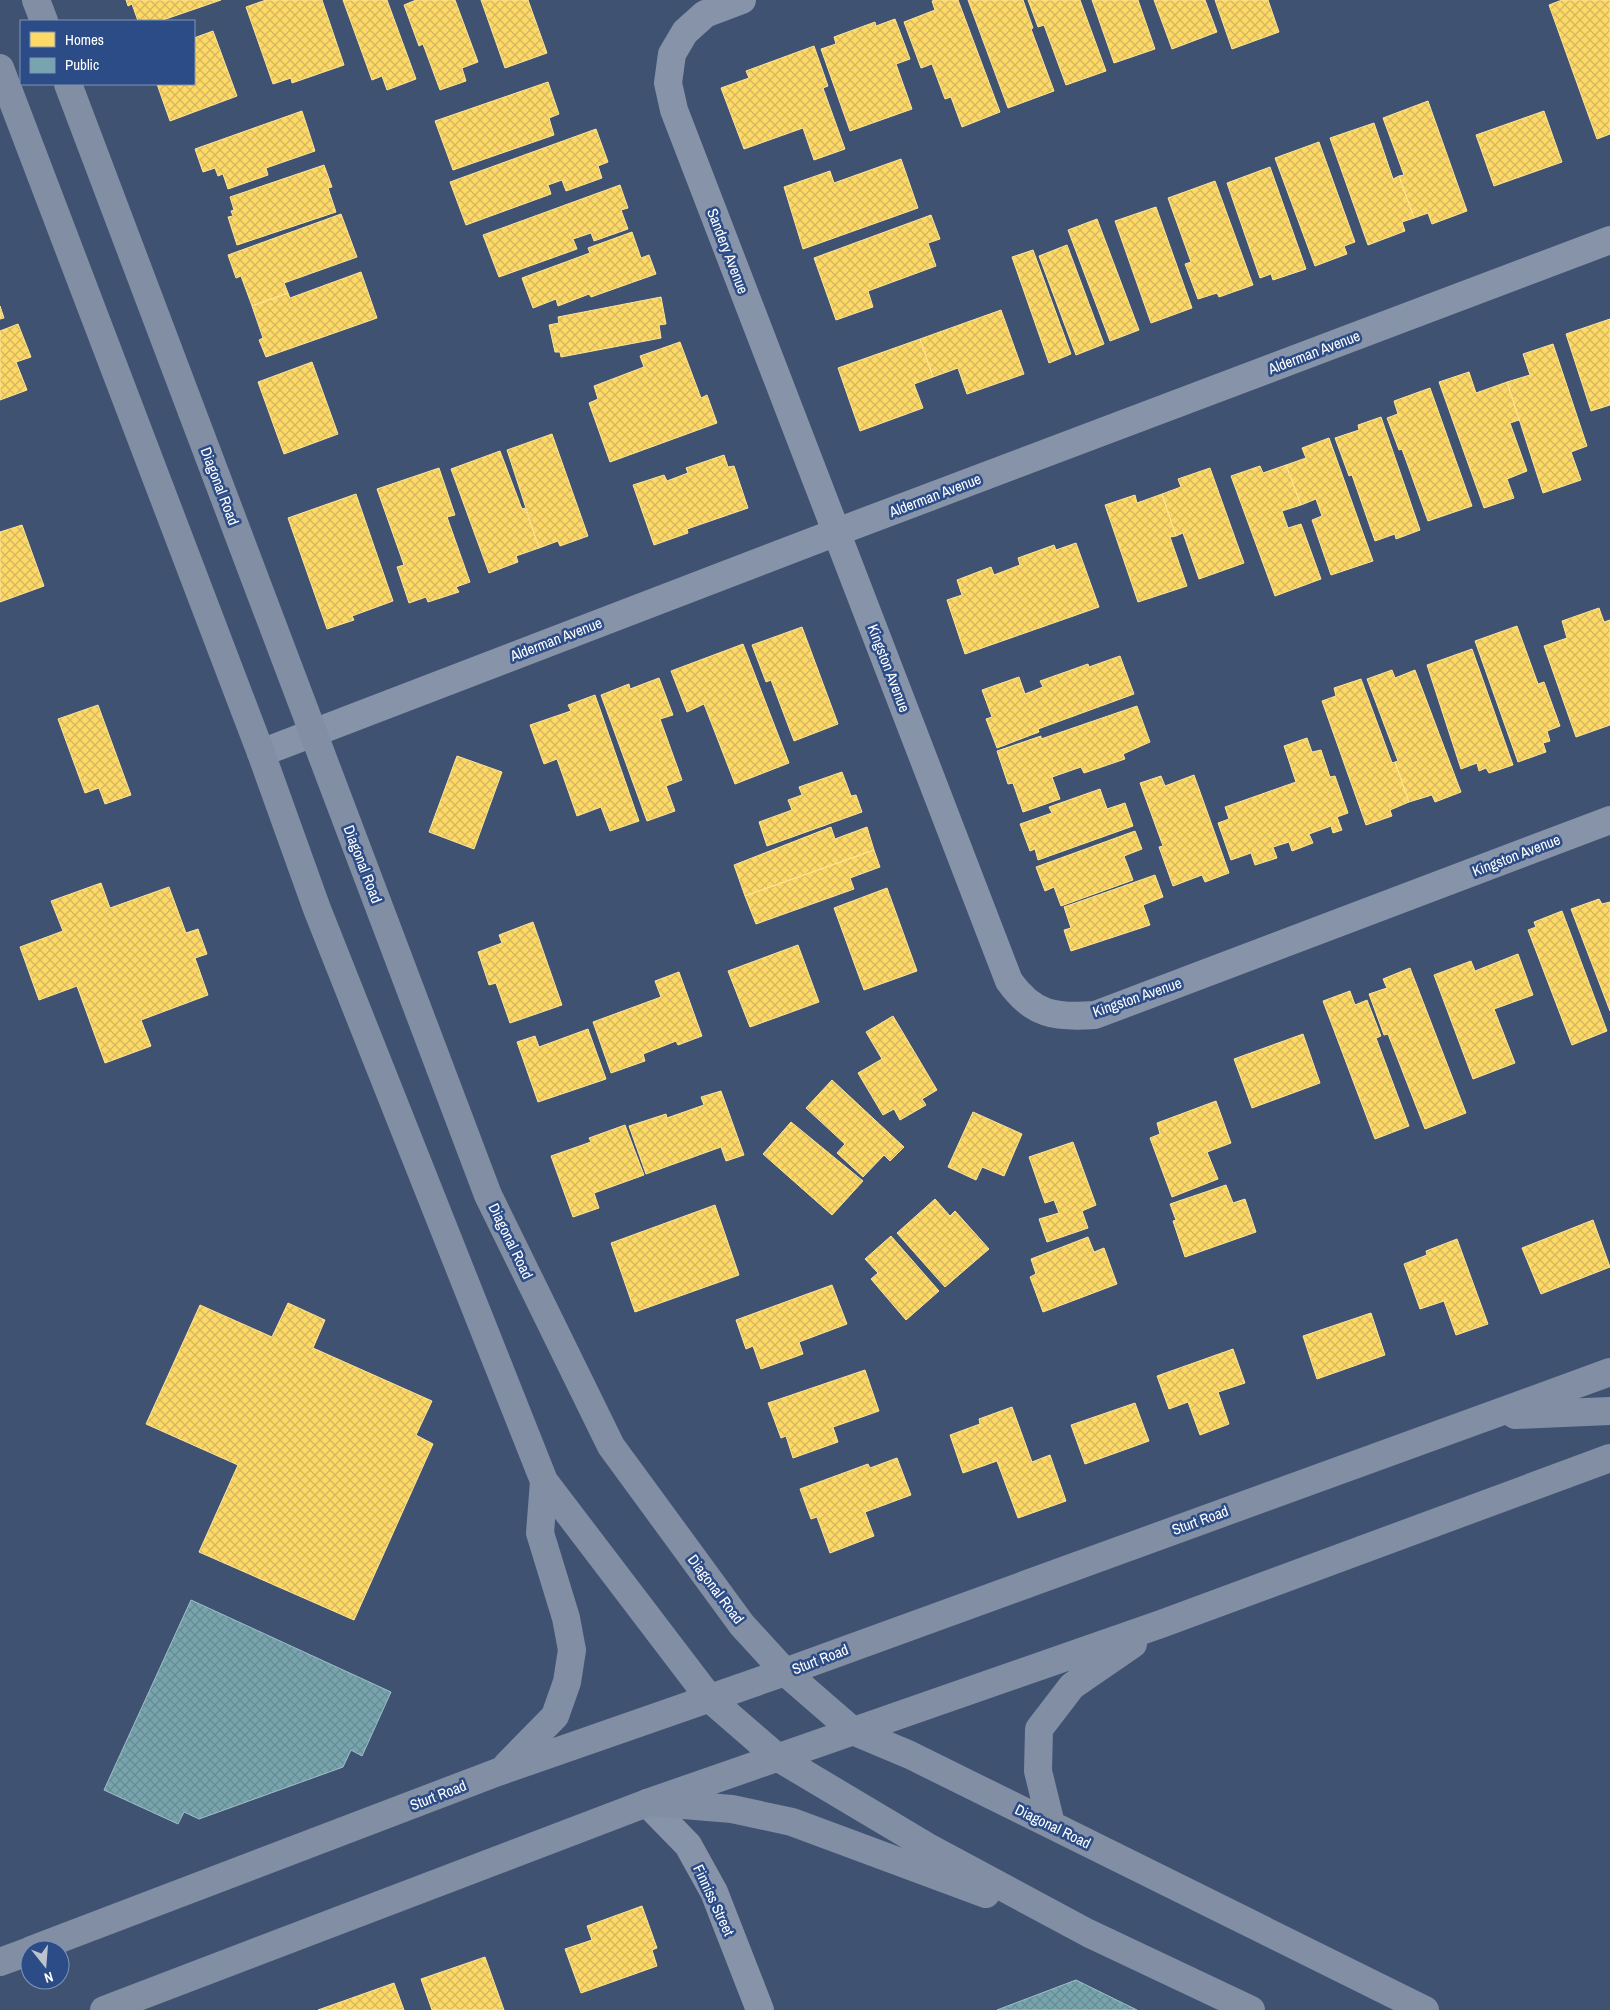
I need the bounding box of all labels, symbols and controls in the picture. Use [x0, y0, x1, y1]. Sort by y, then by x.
legend [20, 20, 195, 85]
text: Homes [65, 29, 104, 50]
text: Public [65, 54, 99, 75]
street label: Sandery Avenue [702, 205, 754, 297]
street label: Alderman Avenue [1264, 325, 1363, 380]
street label: Diagonal Road [195, 444, 245, 528]
street label: Alderman Avenue [885, 468, 984, 523]
street label: Alderman Avenue [506, 612, 605, 667]
street label: Kingston Avenue [863, 621, 915, 715]
street label: Diagonal Road [338, 822, 388, 906]
street label: Kingston Avenue [1469, 829, 1563, 881]
street label: Kingston Avenue [1090, 972, 1184, 1022]
street label: Diagonal Road [484, 1200, 538, 1282]
street label: Sturt Road [1169, 1500, 1231, 1540]
street label: Diagonal Road [683, 1550, 749, 1628]
street label: Sturt Road [789, 1639, 851, 1679]
street label: Sturt Road [407, 1775, 469, 1815]
street label: Diagonal Road [1012, 1799, 1094, 1853]
street label: Finniss Street [688, 1861, 740, 1940]
north arrow [20, 1940, 70, 1990]
text: N [42, 1968, 55, 1987]

